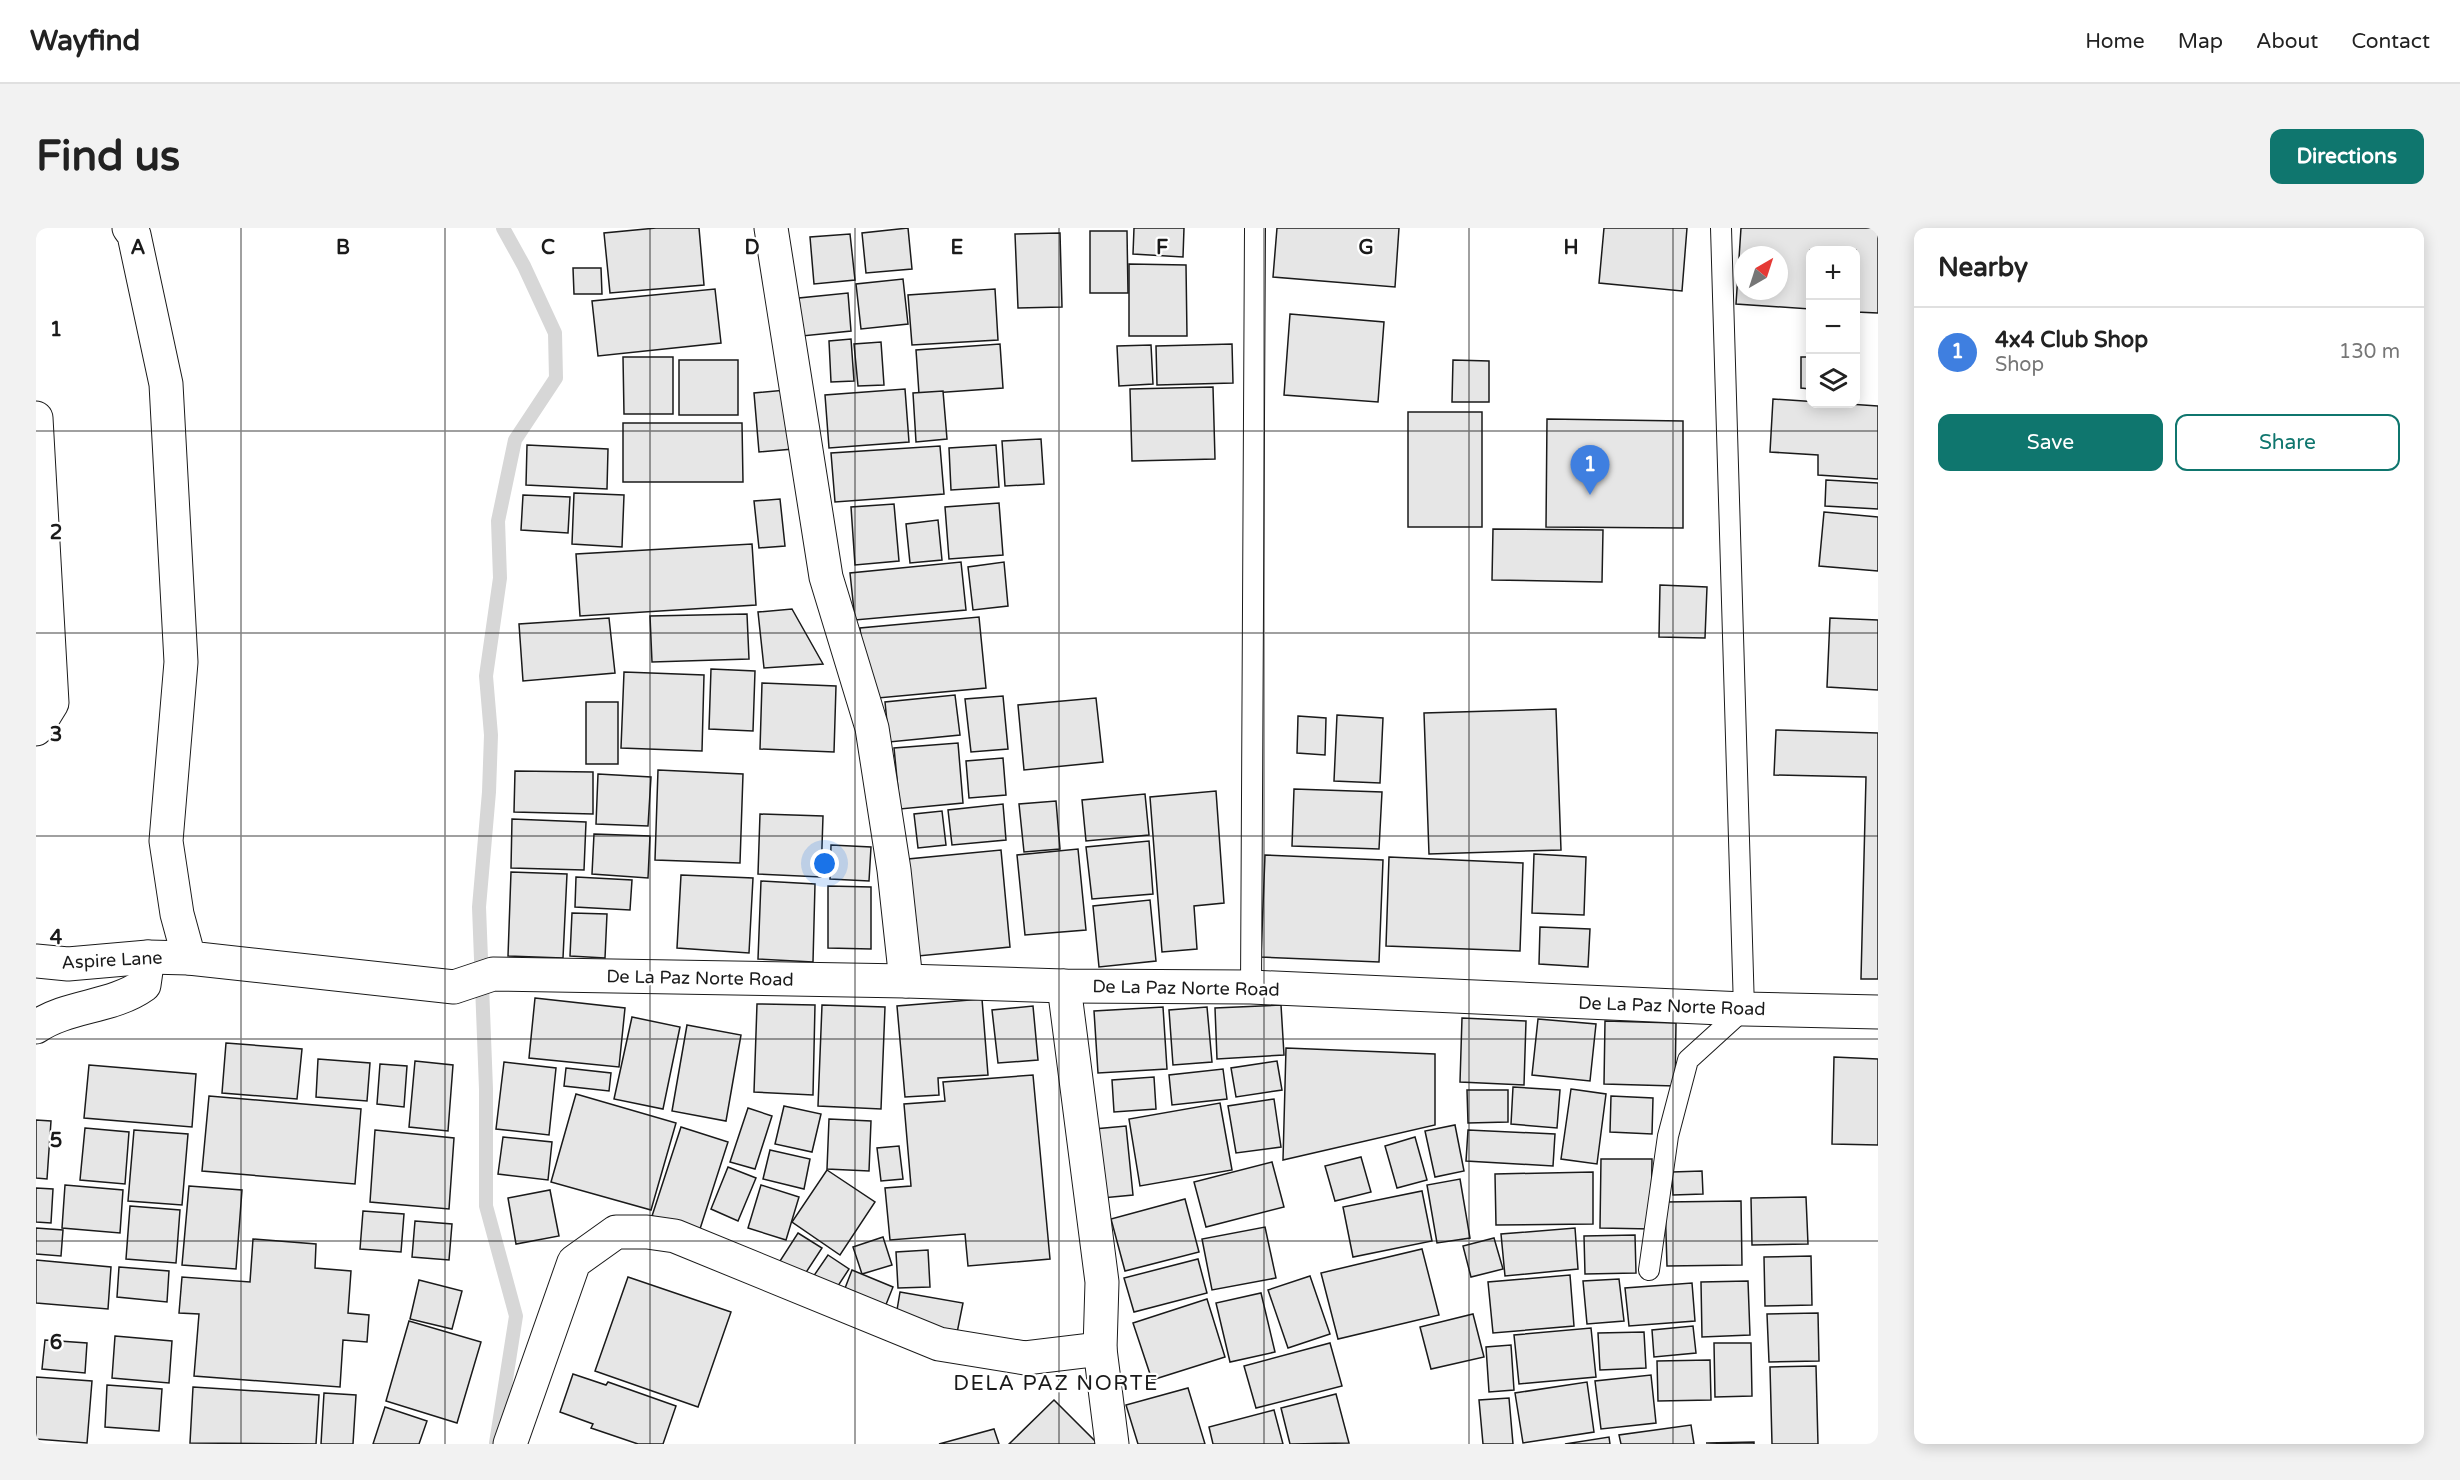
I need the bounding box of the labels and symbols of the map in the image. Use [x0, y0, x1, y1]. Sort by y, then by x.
text: A [131, 236, 146, 260]
text: B [336, 236, 350, 260]
text: C [541, 236, 555, 260]
text: D [744, 236, 760, 260]
text: E [951, 236, 964, 260]
text: F [1156, 236, 1168, 260]
text: G [1358, 236, 1374, 260]
text: H [1563, 236, 1579, 260]
north arrow [1734, 246, 1788, 300]
text: 1 [50, 318, 62, 342]
pin: 1 [1570, 446, 1610, 495]
text: 2 [50, 521, 62, 545]
text: 3 [50, 723, 62, 747]
your location [810, 849, 839, 878]
text: 4 [50, 926, 63, 950]
street label: Aspire Lane [61, 946, 163, 974]
street label: De La Paz Norte Road [606, 965, 794, 991]
street label: De La Paz Norte Road [1092, 975, 1280, 1001]
street label: De La Paz Norte Road [1578, 992, 1766, 1020]
text: 5 [50, 1129, 62, 1153]
text: 6 [50, 1331, 62, 1355]
district label: DELA PAZ NORTE [953, 1371, 1159, 1396]

